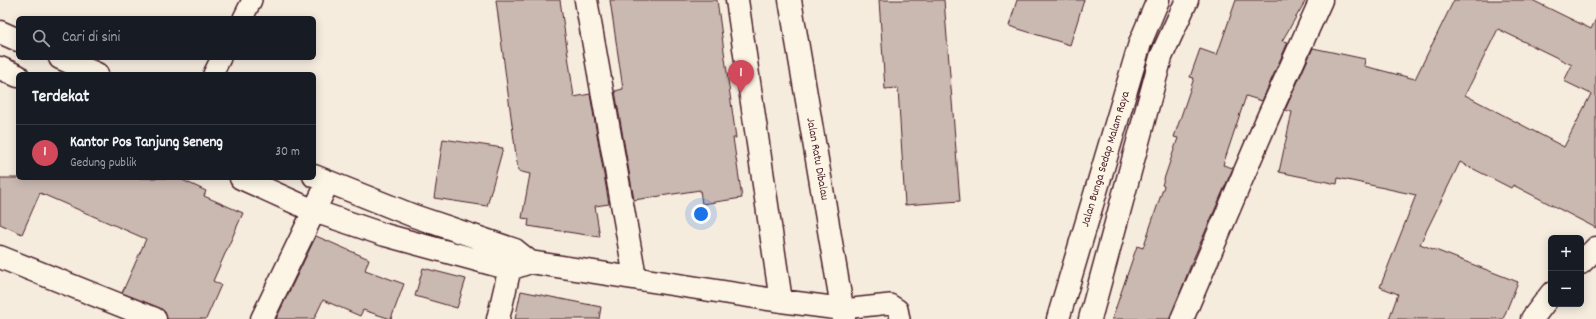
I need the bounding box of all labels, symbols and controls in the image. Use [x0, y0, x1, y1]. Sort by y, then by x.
search box [16, 16, 316, 60]
icon: search [30, 27, 52, 49]
text: Cari di sini [62, 27, 120, 49]
pin: 1 [728, 60, 754, 93]
text: Terdekat [32, 86, 89, 110]
street label: Jalan Bunga Sedap Malam Raya [1077, 89, 1135, 229]
street label: Jalan Ratu Dibalau [801, 116, 833, 202]
text: Kantor Pos Tanjung Seneng [70, 132, 223, 154]
text: 1 [44, 143, 46, 162]
text: 30 m [275, 143, 300, 162]
text: Gedung publik [70, 154, 137, 173]
your location [691, 204, 711, 224]
map controls [1548, 235, 1584, 307]
button: + [1548, 235, 1584, 271]
button: − [1548, 271, 1584, 307]

